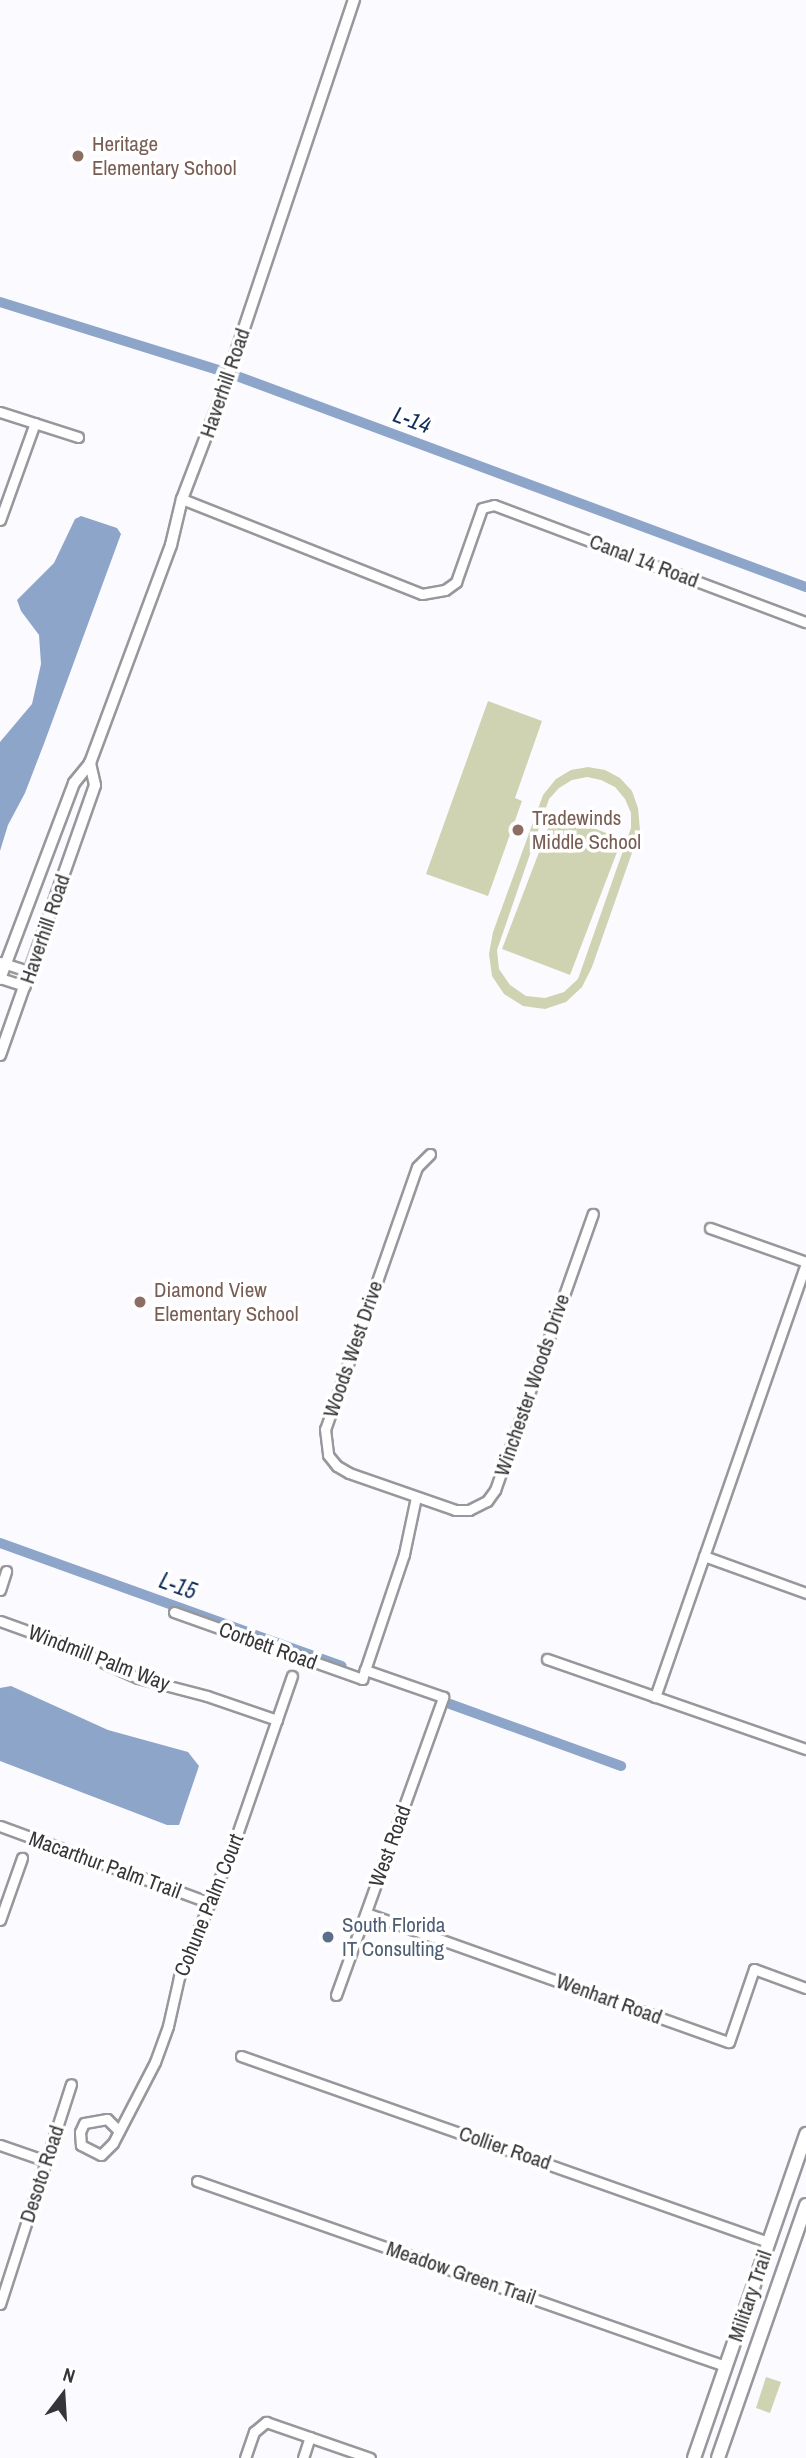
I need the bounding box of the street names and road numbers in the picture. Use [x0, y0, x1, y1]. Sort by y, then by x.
street label: Haverhill Road [195, 325, 255, 441]
street label: Canal 14 Road [586, 529, 702, 593]
street label: Haverhill Road [15, 871, 75, 987]
street label: Woods West Drive [318, 1277, 388, 1421]
street label: Winchester Woods Drive [489, 1291, 575, 1479]
street label: Corbett Road [216, 1617, 320, 1675]
street label: Windmill Palm Way [25, 1619, 173, 1697]
street label: West Road [364, 1802, 416, 1890]
street label: Macarthur Palm Trail [25, 1826, 185, 1904]
street label: Cohune Palm Court [169, 1830, 249, 1980]
street label: Wenhart Road [553, 1968, 665, 2030]
street label: Collier Road [456, 2121, 554, 2175]
street label: Desoto Road [14, 2122, 70, 2226]
street label: Meadow Green Trail [383, 2236, 539, 2310]
street label: Military Trail [723, 2247, 777, 2345]

